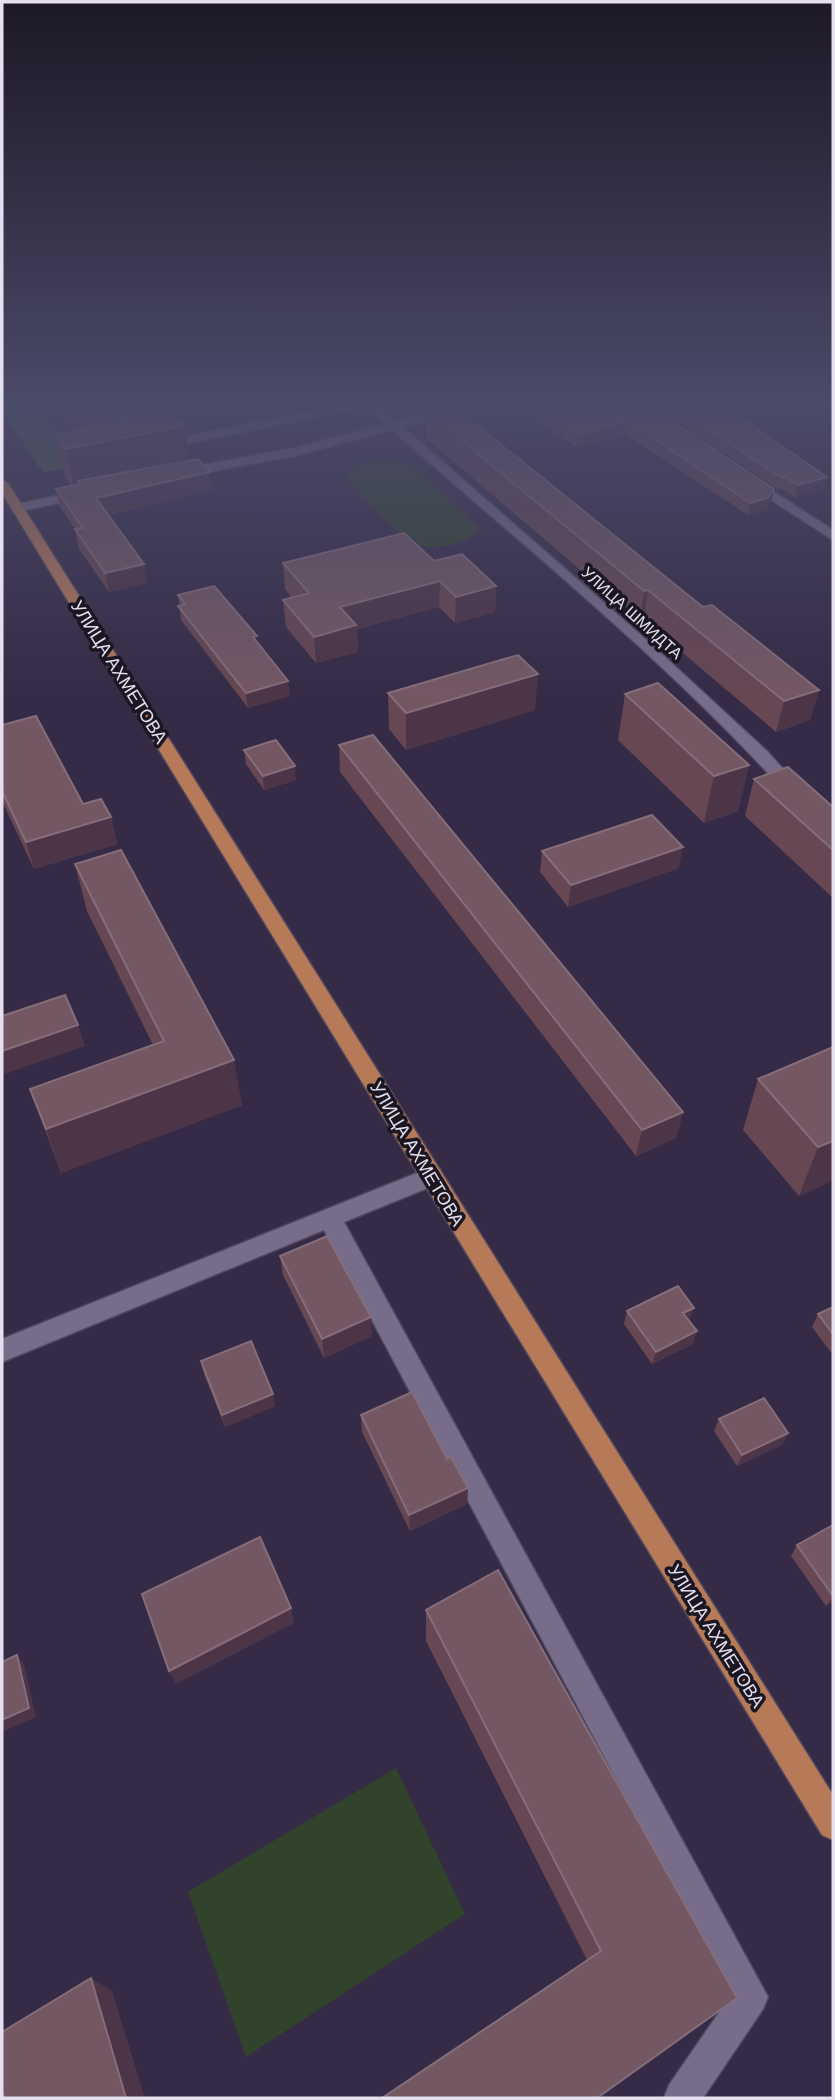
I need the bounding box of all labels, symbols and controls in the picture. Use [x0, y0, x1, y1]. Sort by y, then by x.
street label: УЛИЦА ШМИДТА [578, 564, 686, 663]
street label: УЛИЦА АХМЕТОВА [67, 597, 171, 747]
street label: УЛИЦА АХМЕТОВА [366, 1078, 468, 1230]
street label: УЛИЦА АХМЕТОВА [664, 1561, 768, 1711]

